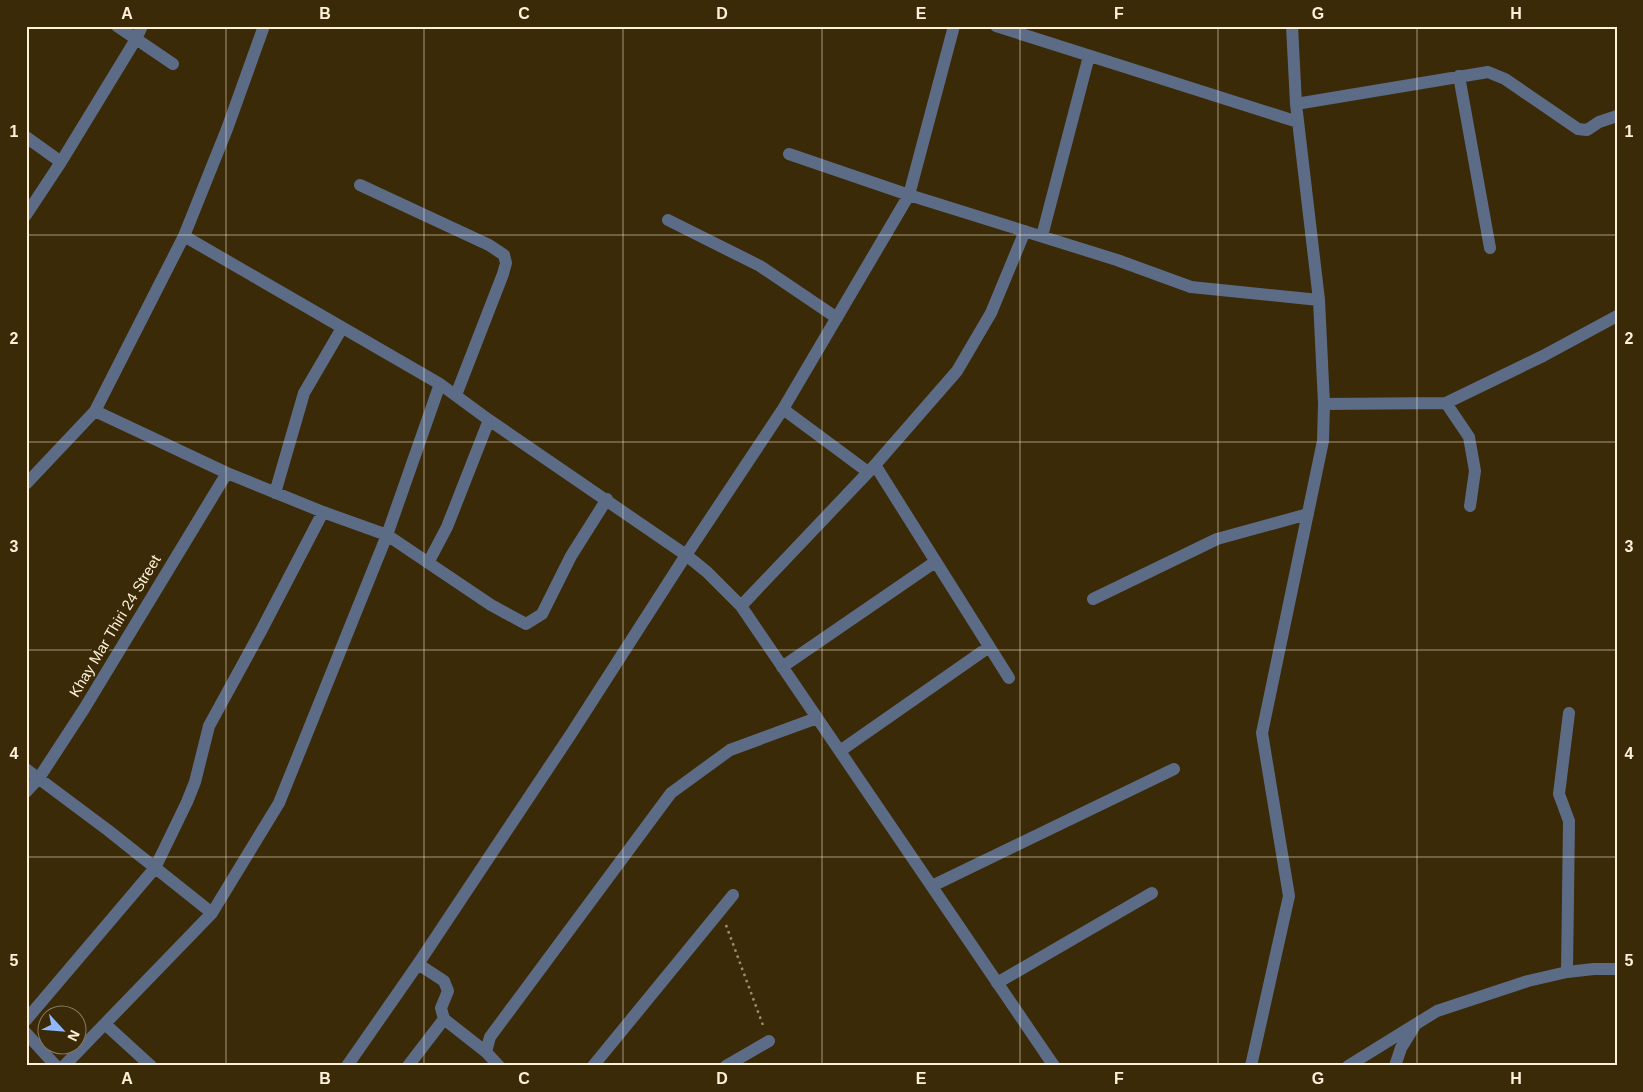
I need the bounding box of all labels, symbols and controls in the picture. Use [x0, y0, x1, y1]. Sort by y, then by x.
text: A [121, 5, 133, 22]
text: B [319, 5, 331, 22]
text: C [518, 5, 530, 22]
text: D [716, 5, 728, 22]
text: E [916, 5, 927, 22]
text: F [1114, 5, 1124, 22]
text: G [1312, 5, 1324, 22]
text: H [1510, 5, 1522, 22]
text: 1 [10, 123, 19, 140]
text: 1 [1625, 123, 1634, 140]
text: 2 [10, 330, 19, 347]
text: 2 [1625, 330, 1634, 347]
text: 3 [10, 538, 19, 555]
text: 3 [1625, 538, 1634, 555]
street label: Khay Mar Thiri 24 Street [65, 551, 164, 700]
text: 4 [10, 745, 19, 762]
text: 4 [1625, 745, 1634, 762]
text: 5 [10, 952, 19, 969]
text: 5 [1625, 952, 1634, 969]
north arrow [38, 1004, 88, 1054]
text: N [64, 1028, 83, 1044]
text: A [121, 1070, 133, 1087]
text: B [319, 1070, 331, 1087]
text: C [518, 1070, 530, 1087]
text: D [716, 1070, 728, 1087]
text: E [916, 1070, 927, 1087]
text: F [1114, 1070, 1124, 1087]
text: G [1312, 1070, 1324, 1087]
text: H [1510, 1070, 1522, 1087]

